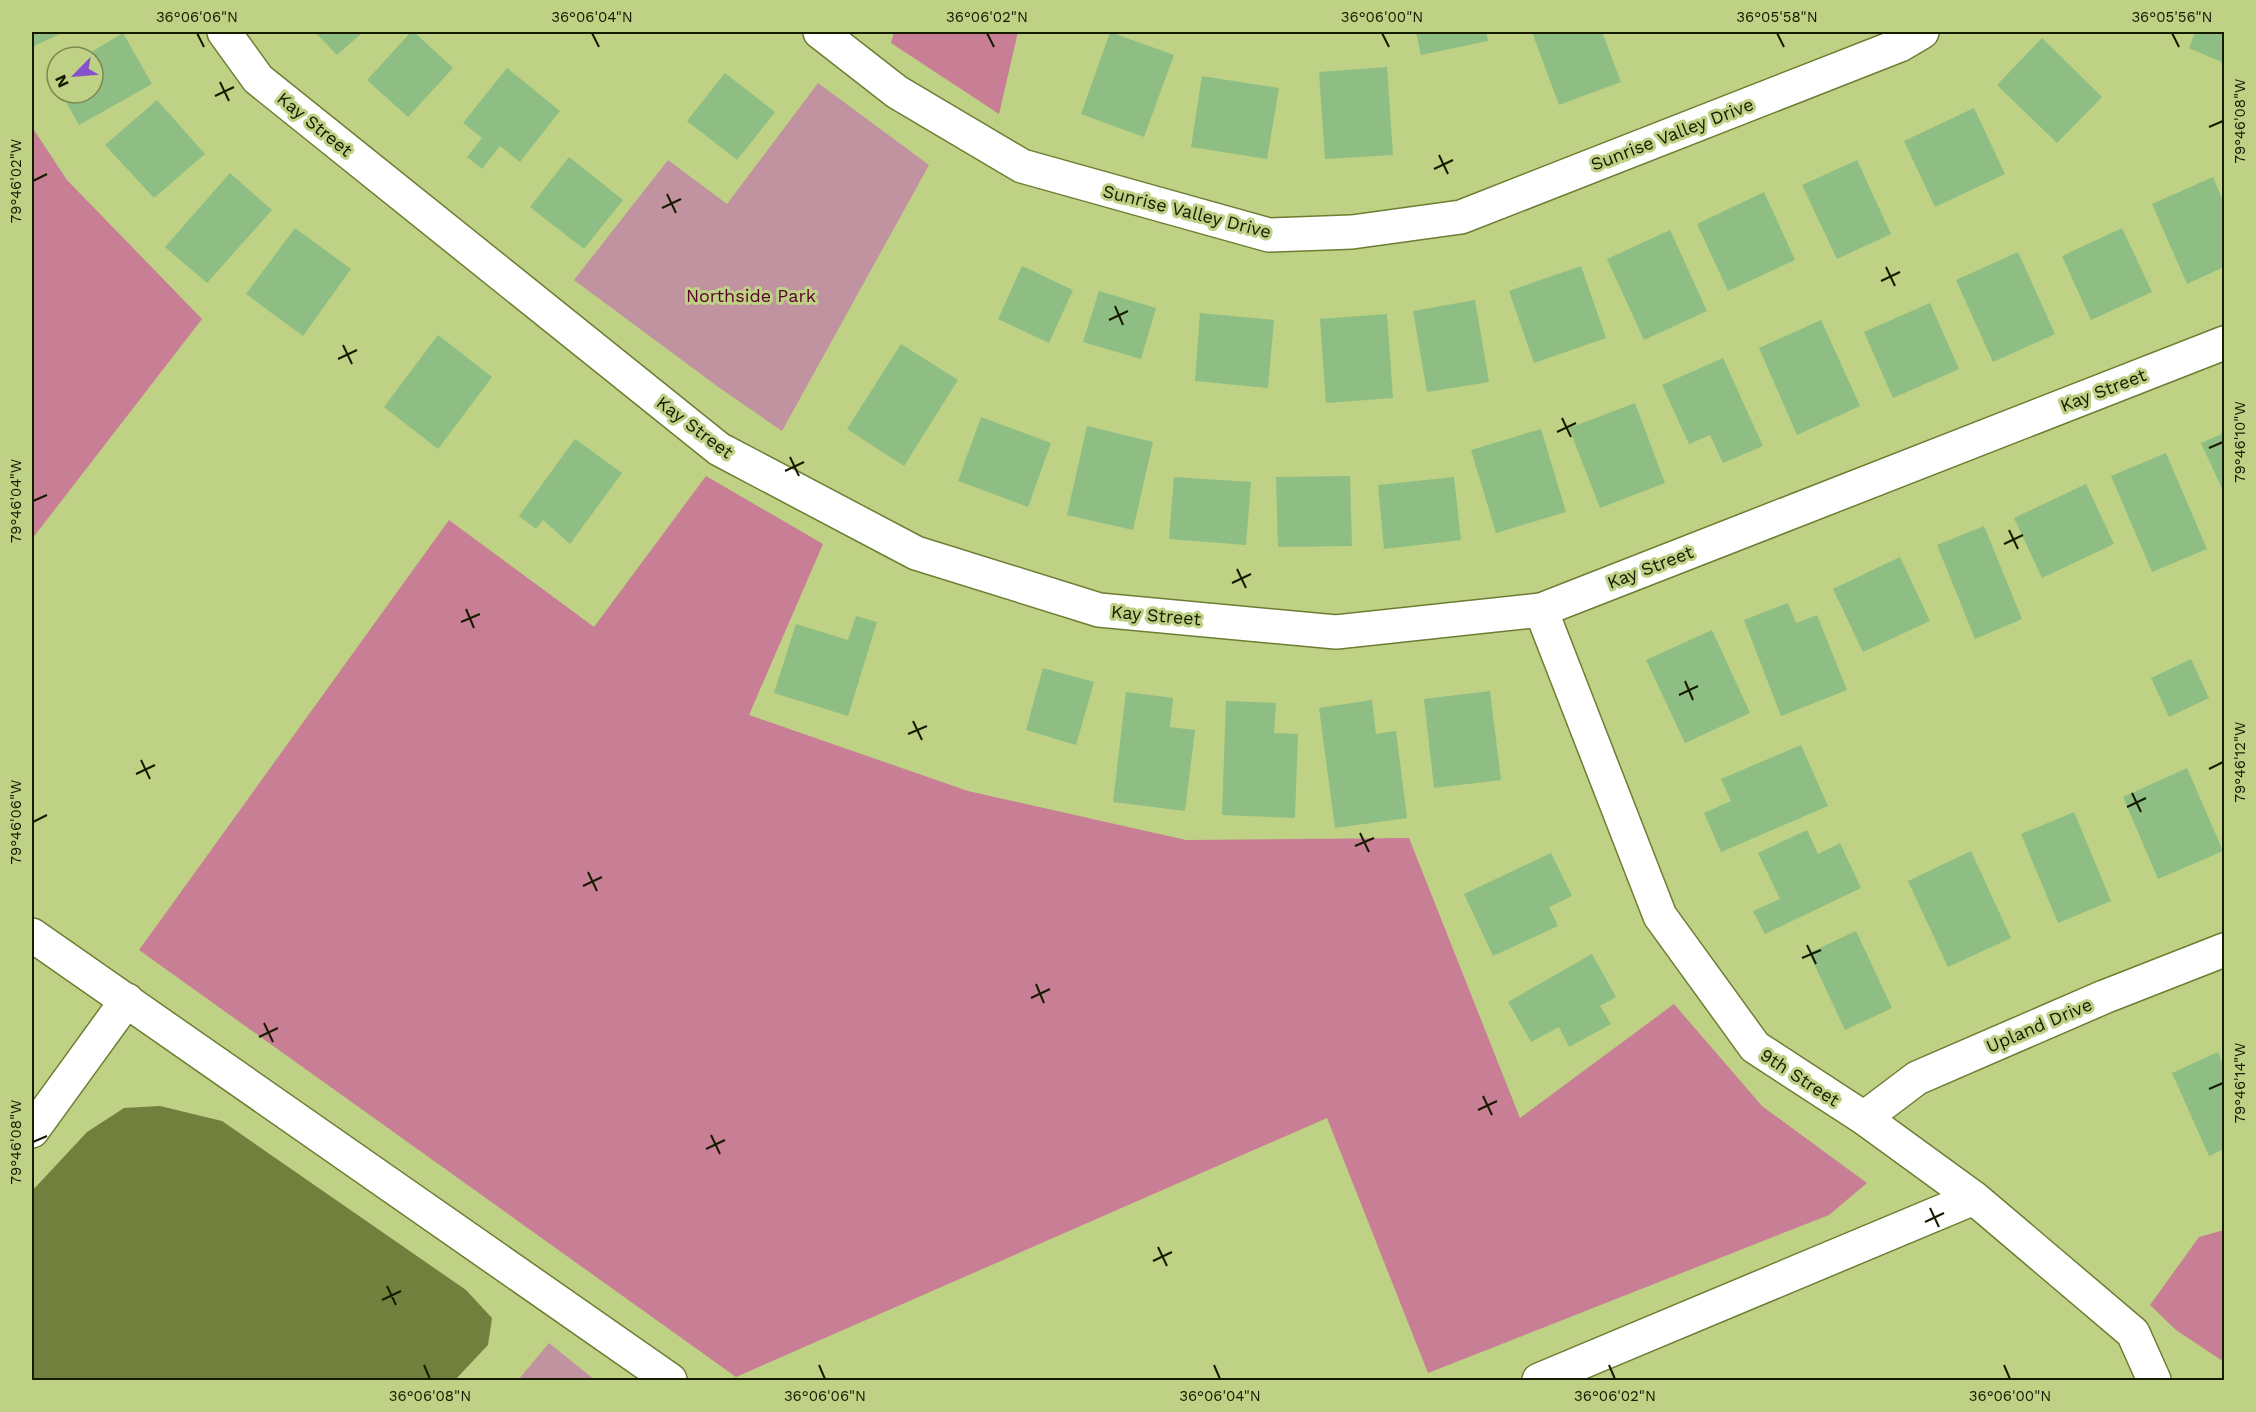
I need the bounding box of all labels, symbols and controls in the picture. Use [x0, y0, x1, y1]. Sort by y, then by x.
text: 36°06'06"N [156, 8, 238, 26]
text: 36°06'04"N [551, 8, 633, 26]
text: 36°06'02"N [946, 8, 1028, 26]
text: 36°06'00"N [1341, 8, 1423, 26]
text: 36°05'58"N [1736, 8, 1818, 26]
text: 36°05'56"N [2131, 8, 2213, 26]
north arrow [45, 45, 105, 105]
text: N [51, 72, 73, 91]
text: 79°46'08"W [2231, 78, 2249, 164]
street label: Kay Street [273, 87, 357, 161]
street label: Sunrise Valley Drive [1588, 93, 1756, 175]
text: 79°46'02"W [7, 139, 25, 223]
street label: Sunrise Valley Drive [1101, 180, 1273, 242]
park label: Northside Park [686, 285, 816, 306]
street label: Kay Street [2057, 364, 2149, 416]
street label: Kay Street [653, 391, 738, 463]
text: 79°46'10"W [2231, 401, 2249, 483]
text: 79°46'04"W [7, 459, 25, 543]
street label: Kay Street [1604, 541, 1696, 593]
street label: Kay Street [1110, 601, 1202, 629]
text: 79°46'12"W [2231, 721, 2249, 803]
text: 79°46'06"W [7, 780, 25, 864]
street label: Upland Drive [1983, 993, 2095, 1057]
text: 79°46'14"W [2231, 1043, 2249, 1123]
street label: 9th Street [1756, 1044, 1844, 1111]
text: 79°46'08"W [7, 1099, 25, 1185]
text: 36°06'08"N [389, 1387, 471, 1405]
text: 36°06'06"N [784, 1387, 866, 1405]
text: 36°06'04"N [1179, 1387, 1261, 1405]
text: 36°06'02"N [1574, 1387, 1656, 1405]
text: 36°06'00"N [1969, 1387, 2051, 1405]

